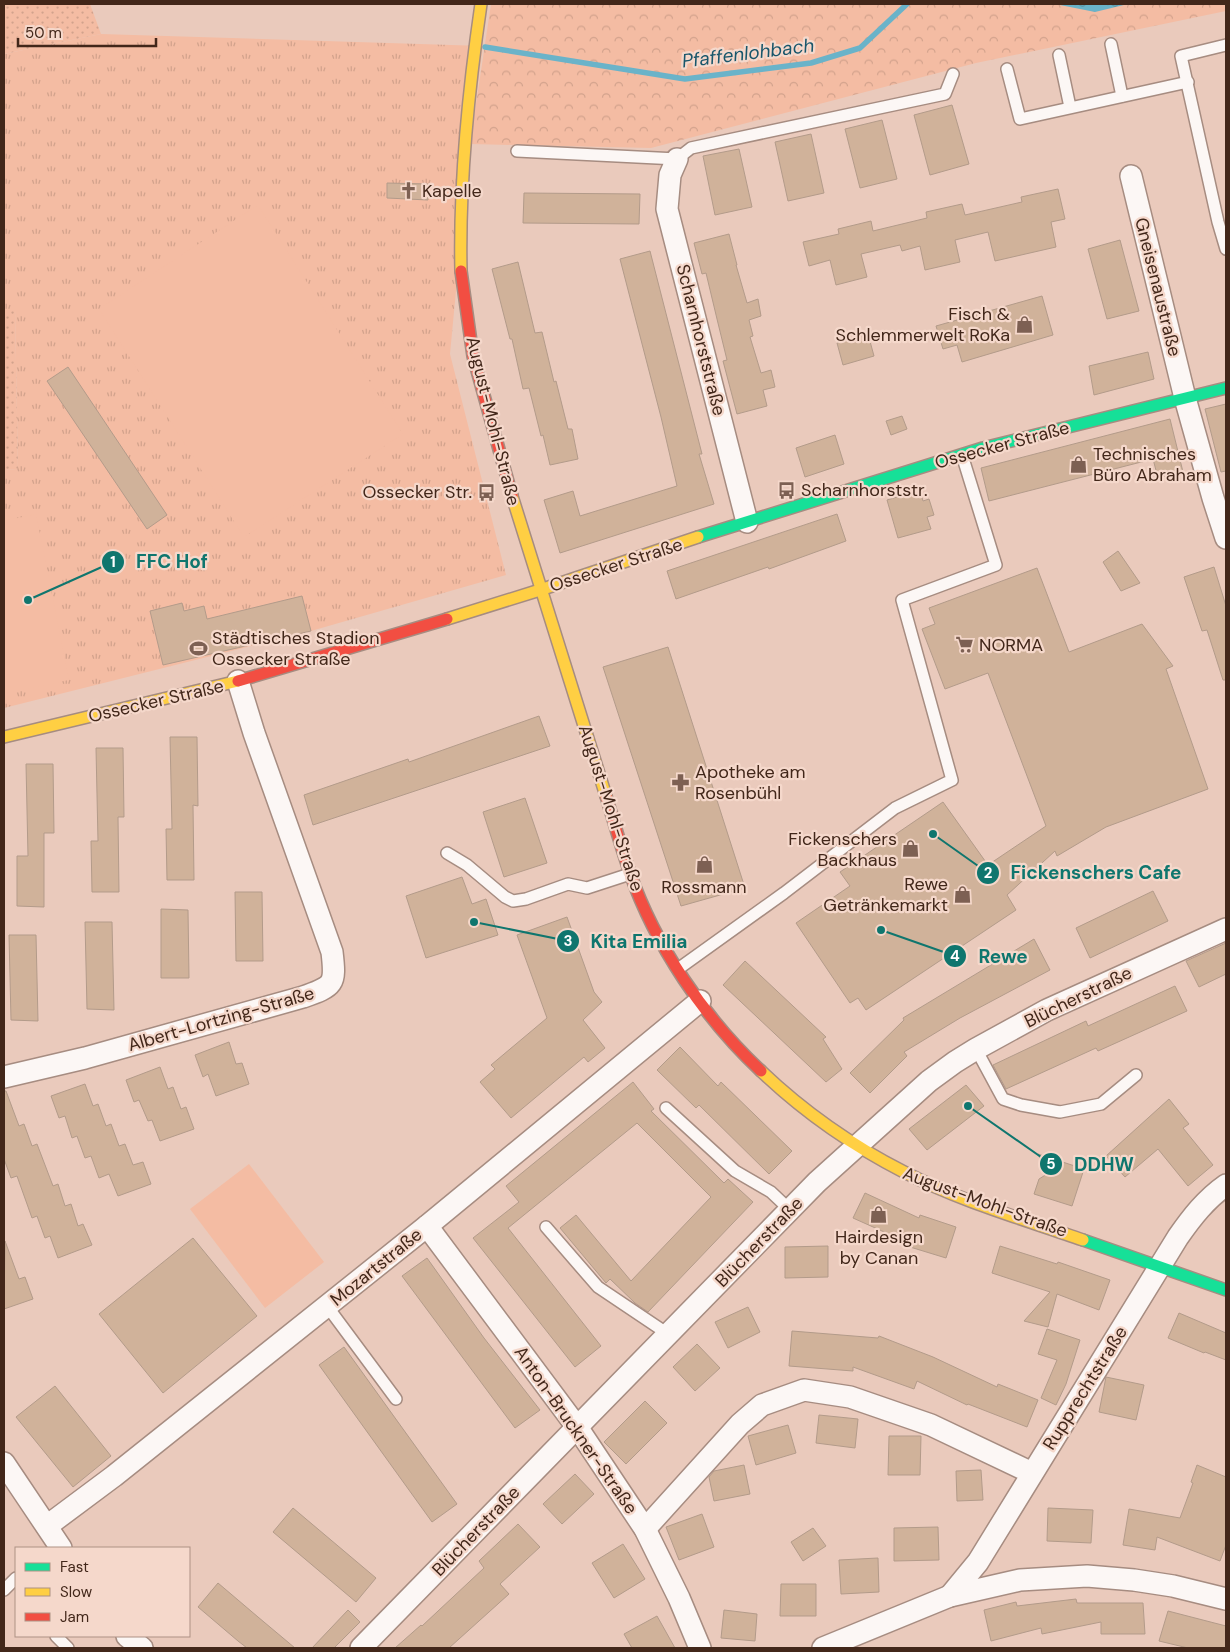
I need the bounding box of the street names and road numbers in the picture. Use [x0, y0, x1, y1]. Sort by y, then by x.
street label: Gneisenaustraße [1129, 215, 1187, 359]
street label: Scharnhorststraße [671, 262, 731, 418]
street label: August-Mohl-Straße [460, 334, 526, 508]
street label: Ossecker Straße [932, 415, 1072, 475]
street label: Ossecker Straße [546, 532, 686, 598]
street label: Ossecker Straße [86, 674, 226, 728]
street label: August-Mohl-Straße [573, 722, 649, 894]
street label: Blücherstraße [1020, 961, 1136, 1033]
street label: Albert-Lortzing-Straße [125, 981, 317, 1057]
street label: August-Mohl-Straße [899, 1161, 1071, 1243]
street label: Blücherstraße [710, 1192, 808, 1292]
street label: Mozartstraße [325, 1223, 427, 1311]
street label: Rupprechtstraße [1037, 1322, 1133, 1454]
street label: Anton-Bruckner-Straße [509, 1341, 643, 1519]
street label: Blücherstraße [427, 1481, 525, 1581]

